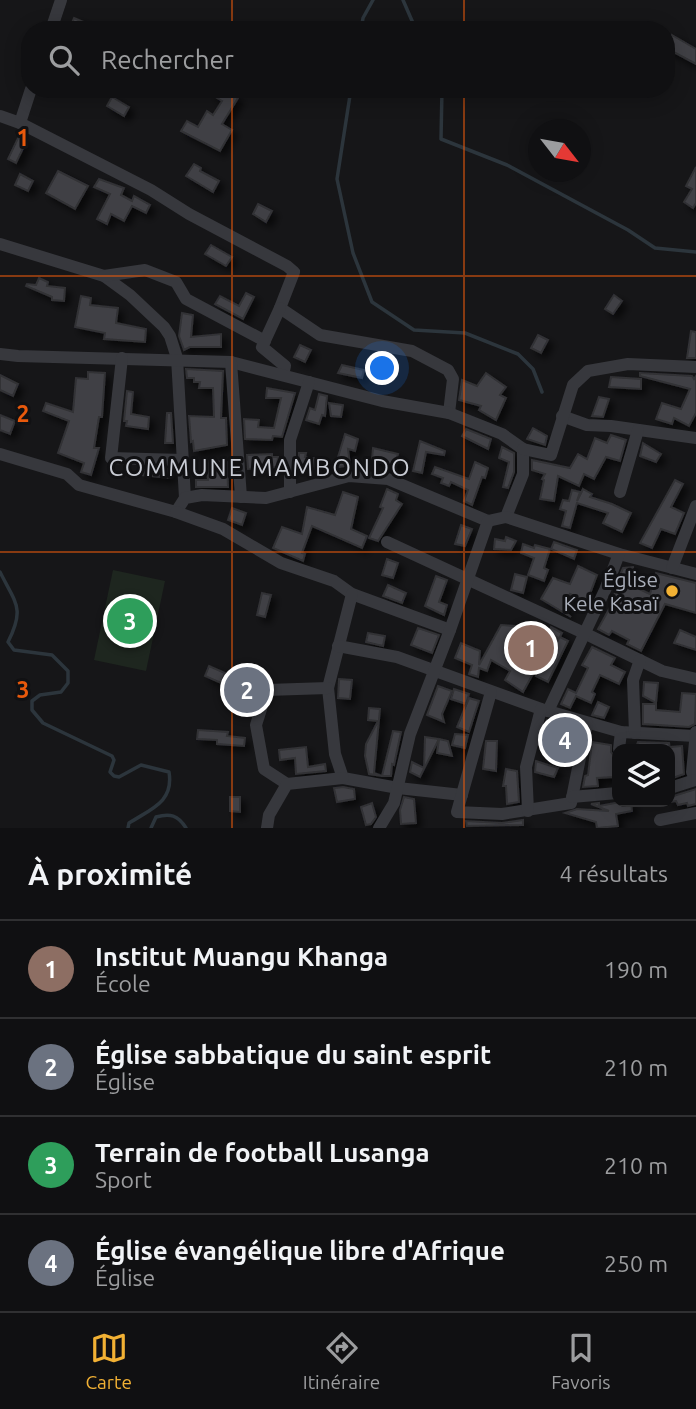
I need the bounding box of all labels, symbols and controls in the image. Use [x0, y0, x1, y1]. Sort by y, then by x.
search box [21, 21, 675, 98]
icon: search [45, 41, 83, 79]
text: Rechercher [101, 45, 234, 74]
north arrow [528, 119, 591, 182]
text: 1 [17, 125, 29, 150]
your location [365, 351, 399, 385]
text: 2 [17, 401, 29, 426]
district label: COMMUNE MAMBONDO [108, 454, 412, 481]
place label: Église Kele Kasaï [563, 567, 659, 615]
marker: Église Kele Kasaï [664, 583, 680, 599]
pin: 3 [107, 595, 153, 647]
pin: 1 [508, 622, 554, 674]
pin: 2 [224, 664, 270, 716]
text: 3 [17, 677, 29, 702]
pin: 4 [542, 714, 588, 766]
map controls [612, 744, 675, 807]
button: layers [612, 744, 675, 807]
text: À proximité [28, 857, 192, 891]
text: 4 résultats [559, 861, 668, 886]
text: Institut Muangu Khanga [95, 942, 388, 971]
text: 1 [45, 957, 57, 982]
text: 190 m [604, 957, 668, 982]
text: École [95, 971, 151, 996]
text: Église sabbatique du saint esprit [95, 1040, 491, 1069]
text: 2 [45, 1055, 57, 1080]
text: 210 m [604, 1055, 668, 1080]
text: Église [95, 1069, 155, 1094]
text: Terrain de football Lusanga [95, 1138, 430, 1167]
text: 3 [45, 1153, 57, 1178]
text: 210 m [604, 1153, 668, 1178]
text: Sport [95, 1167, 152, 1192]
text: Église évangélique libre d'Afrique [95, 1236, 505, 1265]
text: 4 [45, 1251, 57, 1276]
text: 250 m [604, 1251, 668, 1276]
text: Église [95, 1265, 155, 1290]
tab: Carte [85, 1329, 132, 1393]
tab: Itinéraire [303, 1329, 380, 1393]
tab: Favoris [551, 1329, 611, 1393]

